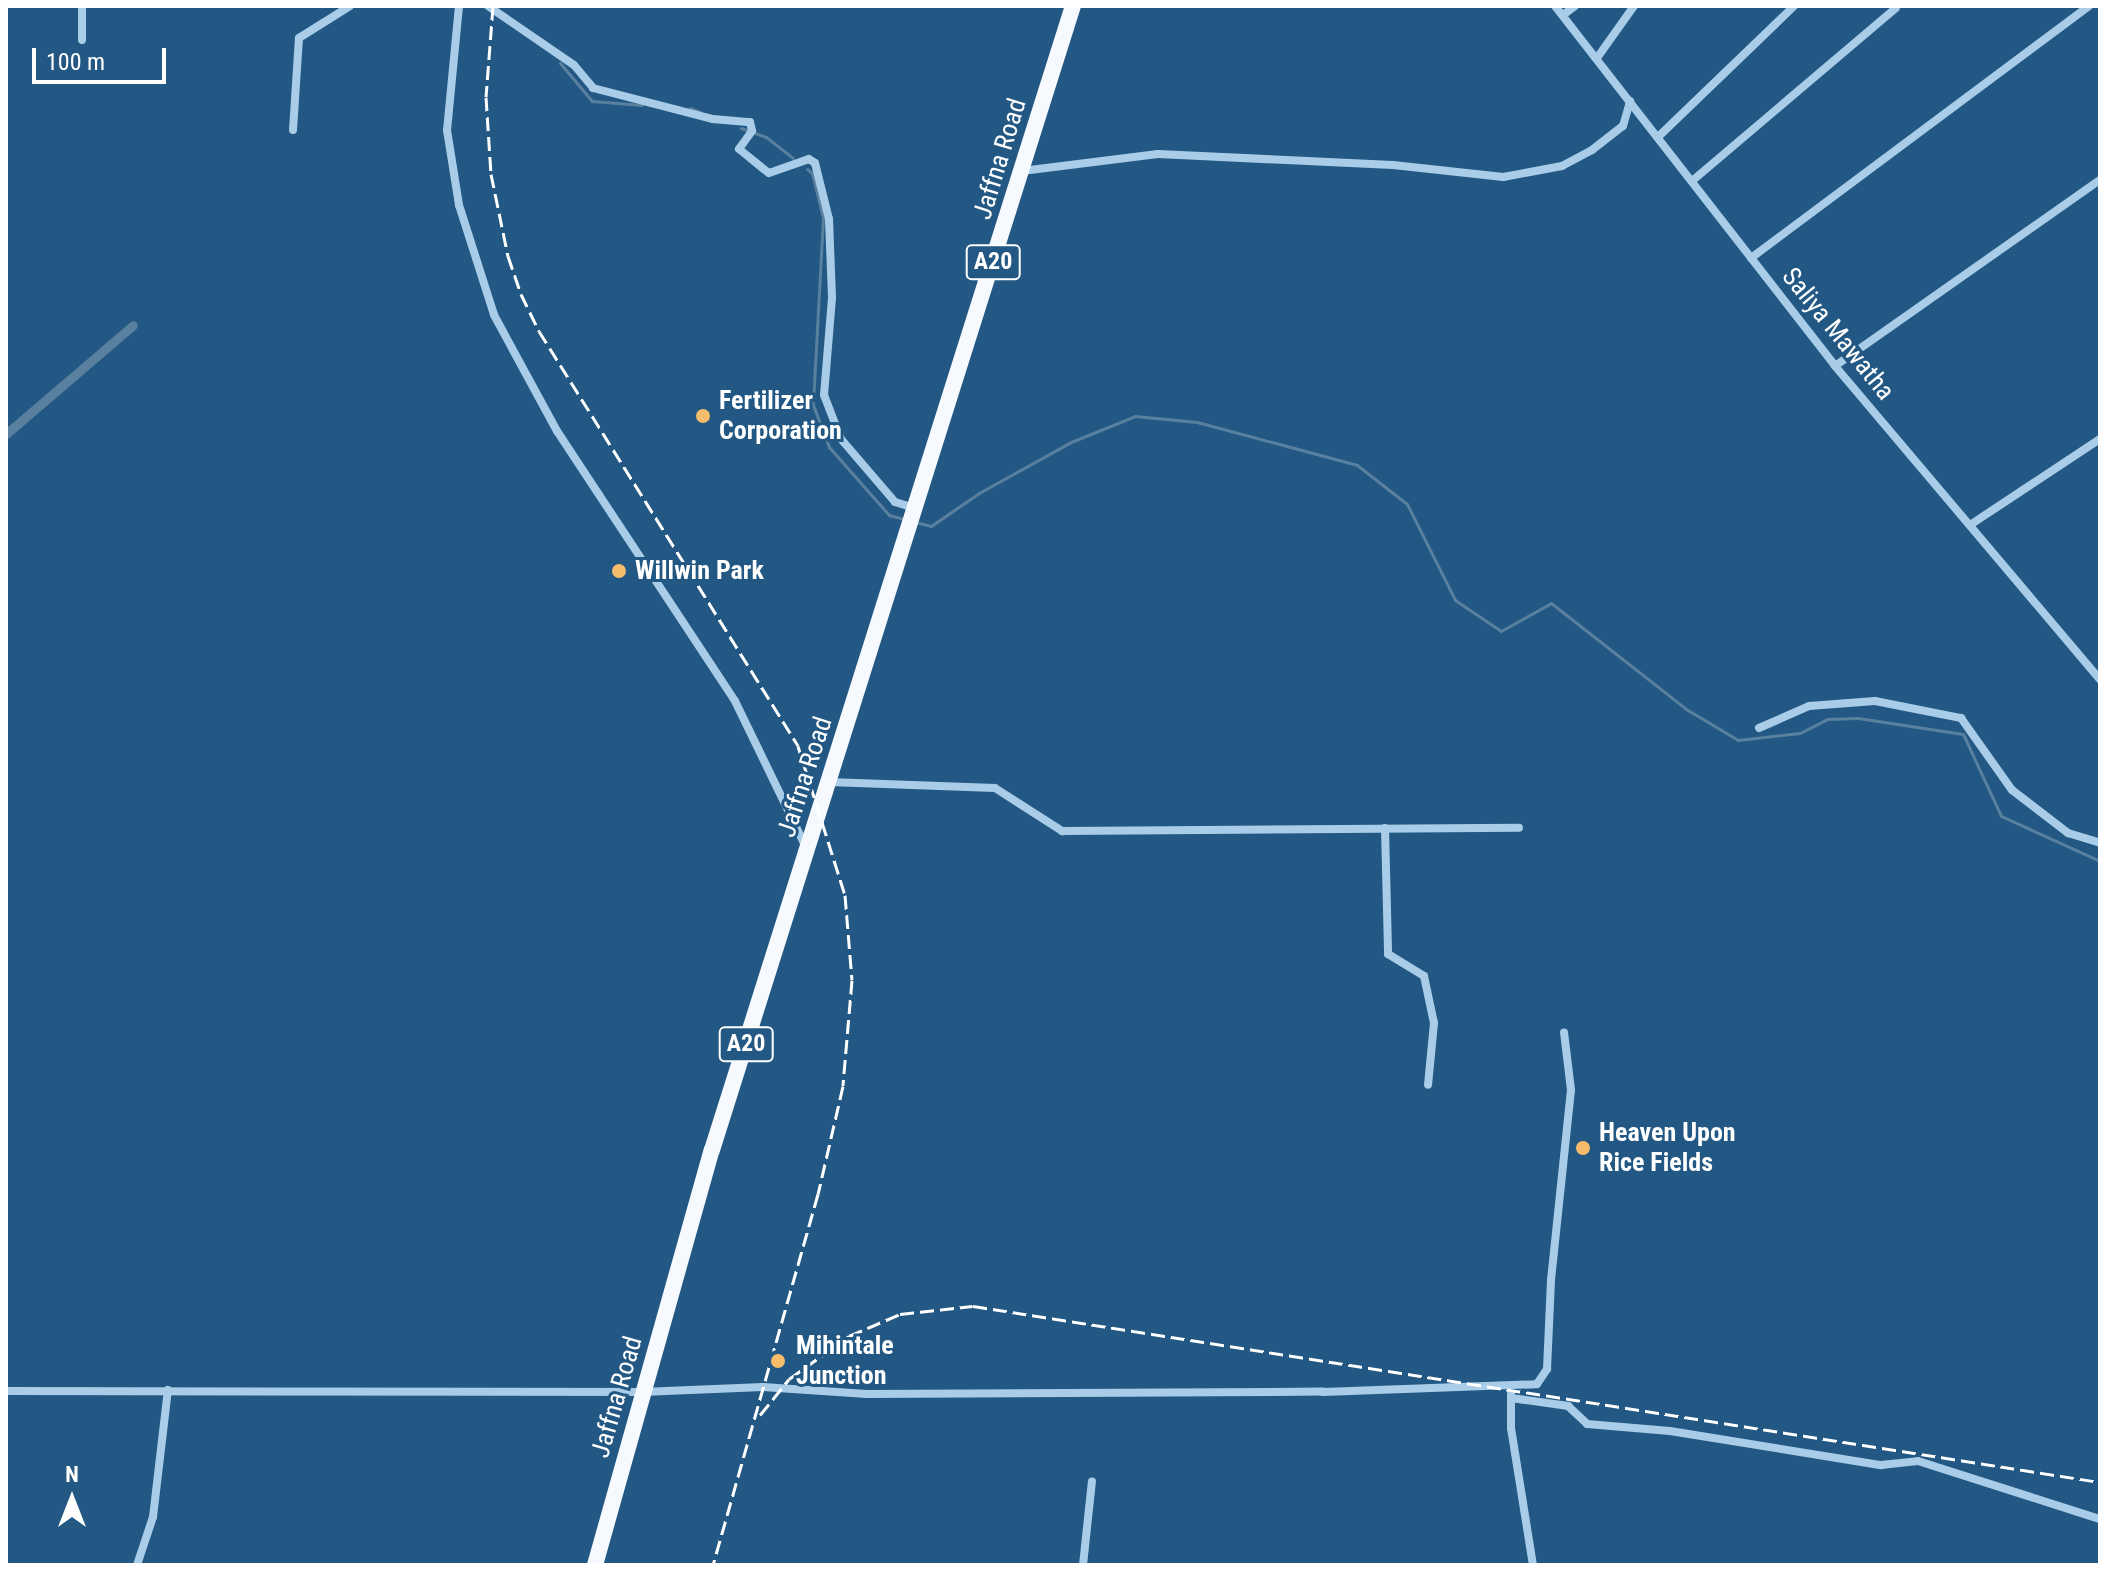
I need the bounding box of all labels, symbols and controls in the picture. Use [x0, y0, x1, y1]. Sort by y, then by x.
scale bar [36, 32, 170, 82]
text: 100 m [46, 48, 105, 76]
street label: Jaffna Road [967, 95, 1033, 223]
road number: A20 [965, 242, 1021, 282]
street label: Saliya Mawatha [1775, 262, 1901, 406]
place label: Fertilizer Corporation [719, 385, 842, 446]
marker: Fertilizer Corporation [694, 407, 712, 425]
place label: Willwin Park [635, 555, 764, 587]
marker: Willwin Park [610, 562, 628, 580]
street label: Jaffna Road [771, 713, 839, 841]
road number: A20 [718, 1024, 774, 1064]
place label: Heaven Upon Rice Fields [1599, 1117, 1736, 1178]
marker: Heaven Upon Rice Fields [1574, 1139, 1592, 1157]
place label: Mihintale Junction [796, 1330, 894, 1392]
street label: Jaffna Road [585, 1333, 649, 1461]
marker: Mihintale Junction [767, 1350, 789, 1372]
north arrow [32, 1459, 112, 1539]
text: N [65, 1462, 79, 1487]

